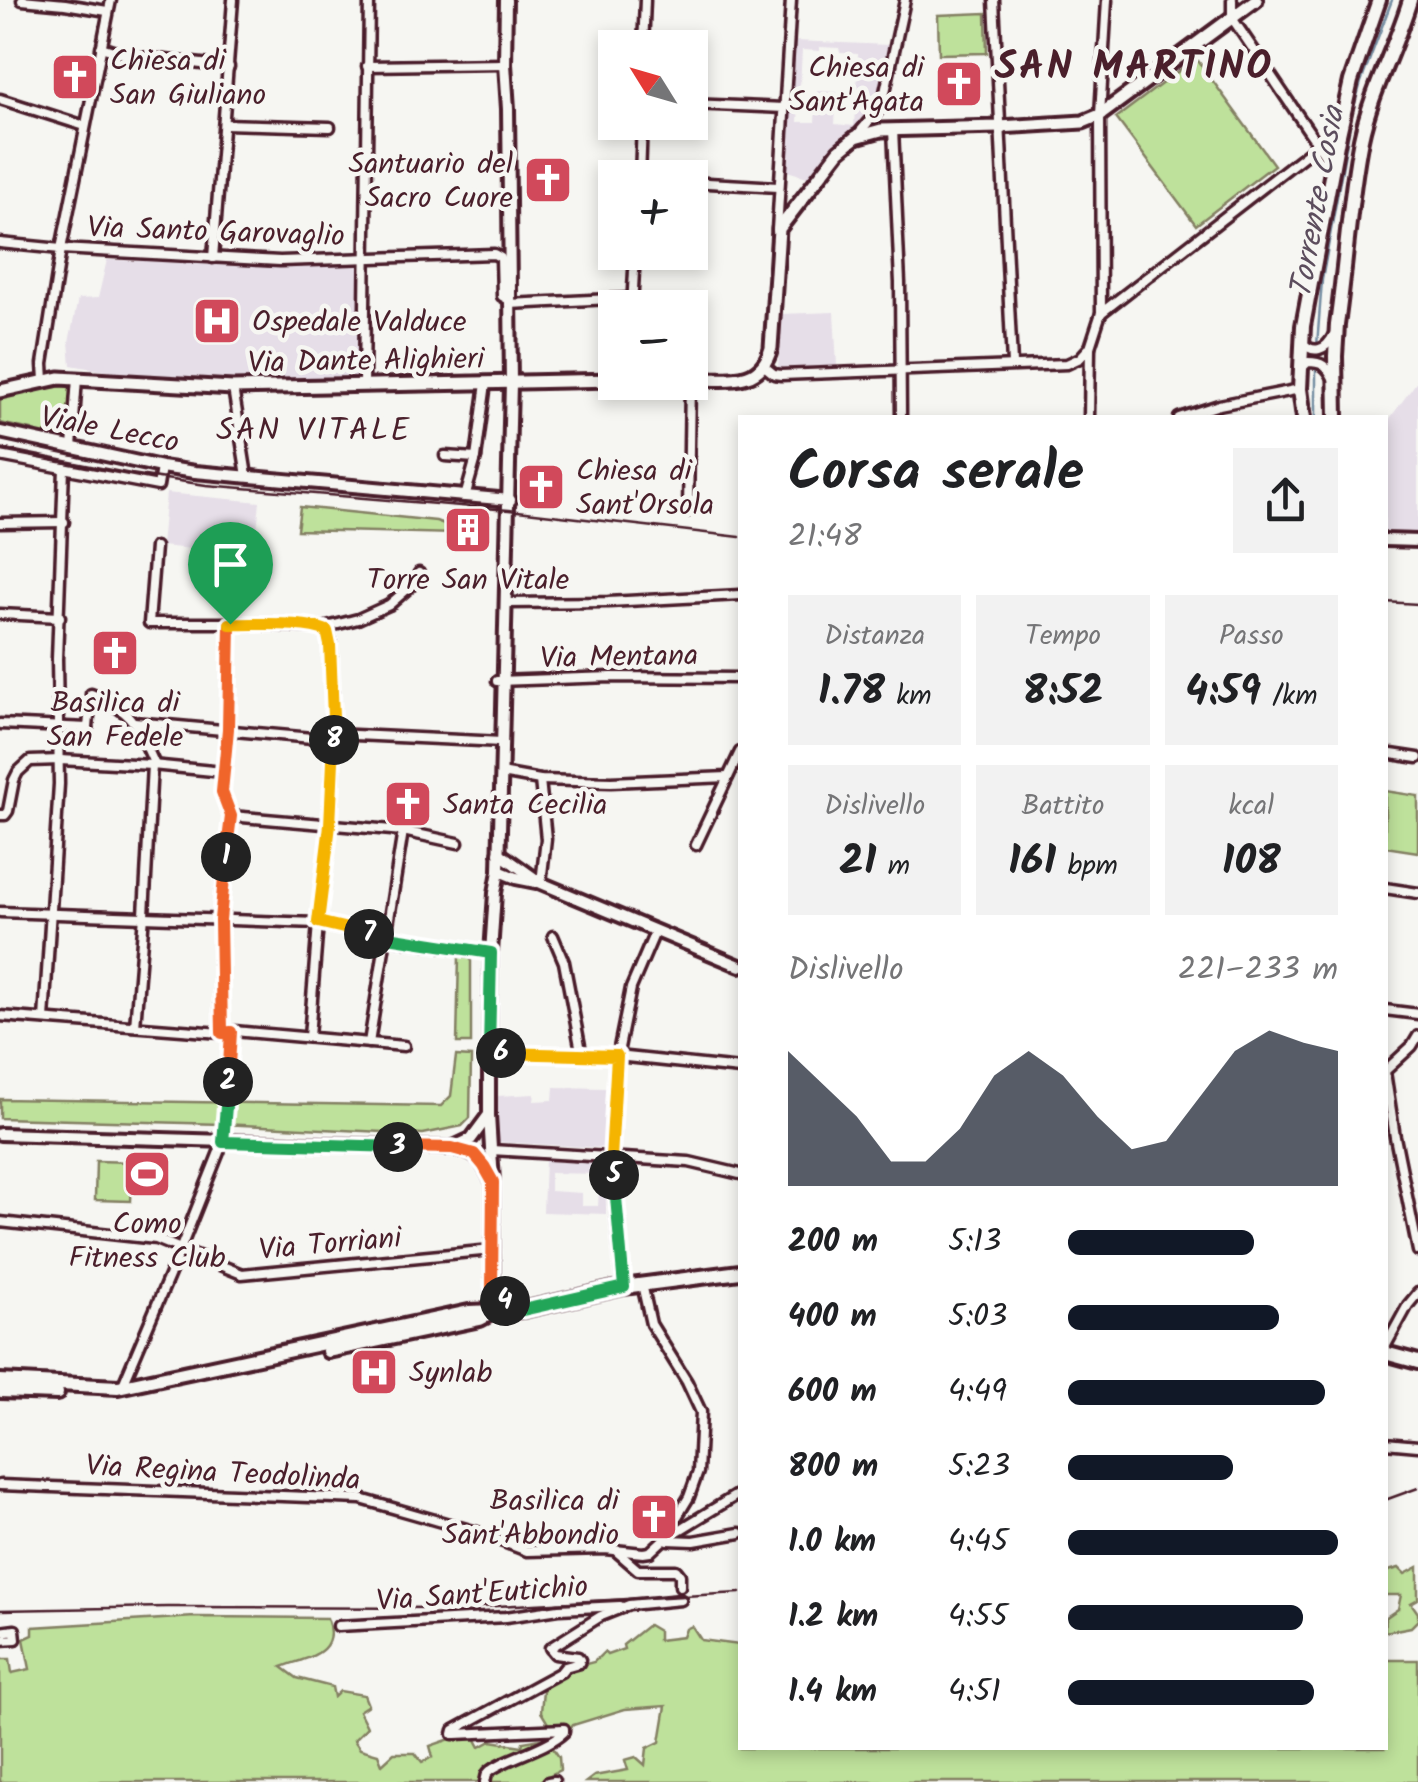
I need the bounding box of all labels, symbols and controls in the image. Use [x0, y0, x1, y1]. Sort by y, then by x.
north arrow [598, 30, 708, 140]
map controls [598, 30, 708, 400]
district label: SAN MARTINO [994, 36, 1274, 100]
place label: Chiesa di San Giuliano [110, 38, 266, 120]
place label: Chiesa di Sant'Agata [790, 45, 926, 127]
church icon: Chiesa di San Giuliano [49, 51, 101, 103]
church icon: Chiesa di Sant'Agata [933, 58, 985, 110]
water label: Torrente Cosia [1277, 101, 1361, 302]
place label: Santuario del Sacro Cuore [348, 141, 513, 223]
church icon: Santuario del Sacro Cuore [522, 154, 574, 206]
button: + [598, 160, 708, 270]
street label: Via Santo Garovaglio [86, 205, 345, 261]
button: − [598, 290, 708, 400]
hospital icon: Ospedale Valduce [191, 295, 243, 347]
place label: Ospedale Valduce [252, 299, 467, 347]
street label: Via Dante Alighieri [247, 336, 487, 388]
street label: Viale Lecco [36, 394, 183, 468]
district label: SAN VITALE [216, 406, 412, 457]
text: Corsa serale [788, 431, 1084, 518]
place label: Chiesa di Sant'Orsola [576, 448, 714, 530]
button: share [1233, 448, 1338, 553]
church icon: Chiesa di Sant'Orsola [515, 461, 567, 513]
building icon: Torre San Vitale [442, 504, 494, 556]
text: 21:48 [788, 512, 861, 563]
pin [188, 522, 273, 625]
icon: arrive [203, 537, 258, 592]
place label: Torre San Vitale [367, 557, 569, 605]
text: Distanza [824, 614, 925, 659]
text: Tempo [1025, 614, 1101, 659]
text: Passo [1219, 614, 1284, 659]
church icon: Basilica di San Fedele [89, 627, 141, 679]
street label: Via Mentana [540, 633, 698, 683]
text: 1.78 [818, 659, 885, 726]
text: 8:52 [1023, 659, 1103, 726]
text: 4:59 [1185, 659, 1261, 726]
text: km [885, 674, 932, 719]
text: /km [1261, 674, 1317, 719]
place label: Basilica di San Fedele [47, 680, 183, 762]
pin: 8 [309, 715, 359, 765]
text: 8 [326, 717, 342, 762]
church icon: Santa Cecilia [382, 778, 434, 830]
place label: Santa Cecilia [443, 782, 607, 830]
text: Dislivello [824, 784, 925, 829]
text: Battito [1022, 784, 1104, 829]
text: kcal [1229, 784, 1274, 829]
text: 21 [839, 829, 876, 896]
text: 161 [1008, 829, 1056, 896]
text: 108 [1222, 829, 1281, 896]
pin: 1 [201, 832, 251, 882]
text: 1 [222, 834, 230, 879]
text: m [876, 844, 910, 889]
text: bpm [1056, 844, 1118, 889]
pin: 7 [344, 909, 394, 959]
text: 7 [362, 911, 376, 956]
text: Dislivello [788, 945, 903, 996]
text: 221–233 m [1178, 945, 1338, 996]
pin: 6 [476, 1028, 526, 1078]
text: 6 [493, 1030, 509, 1075]
pin: 2 [203, 1057, 253, 1107]
text: 2 [220, 1059, 236, 1104]
pin: 3 [373, 1122, 423, 1172]
text: 3 [390, 1124, 406, 1169]
sports icon: Como Fitness Club [121, 1148, 173, 1200]
pin: 5 [589, 1150, 639, 1200]
text: 5 [607, 1152, 621, 1197]
place label: Como Fitness Club [68, 1201, 226, 1283]
street label: Via Torriani [257, 1215, 405, 1275]
text: 200 m [788, 1217, 878, 1268]
text: 5:13 [948, 1217, 1001, 1268]
pin: 4 [480, 1276, 530, 1326]
text: 4 [497, 1278, 513, 1323]
text: 400 m [788, 1292, 877, 1343]
text: 5:03 [948, 1292, 1007, 1343]
hospital icon: Synlab [348, 1346, 400, 1398]
place label: Synlab [409, 1350, 492, 1398]
text: 600 m [788, 1367, 877, 1418]
text: 4:49 [948, 1367, 1007, 1418]
text: 800 m [788, 1442, 878, 1493]
text: 5:23 [948, 1442, 1010, 1493]
street label: Via Regina Teodolinda [84, 1443, 361, 1505]
place label: Basilica di Sant'Abbondio [442, 1478, 621, 1560]
church icon: Basilica di Sant'Abbondio [628, 1491, 680, 1543]
text: 1.0 km [788, 1517, 876, 1568]
text: 4:45 [948, 1517, 1008, 1568]
street label: Via Sant'Eutichio [375, 1564, 590, 1626]
text: 1.2 km [788, 1592, 878, 1643]
text: 4:55 [948, 1592, 1008, 1643]
text: 1.4 km [788, 1667, 877, 1718]
text: 4:51 [948, 1667, 1001, 1718]

